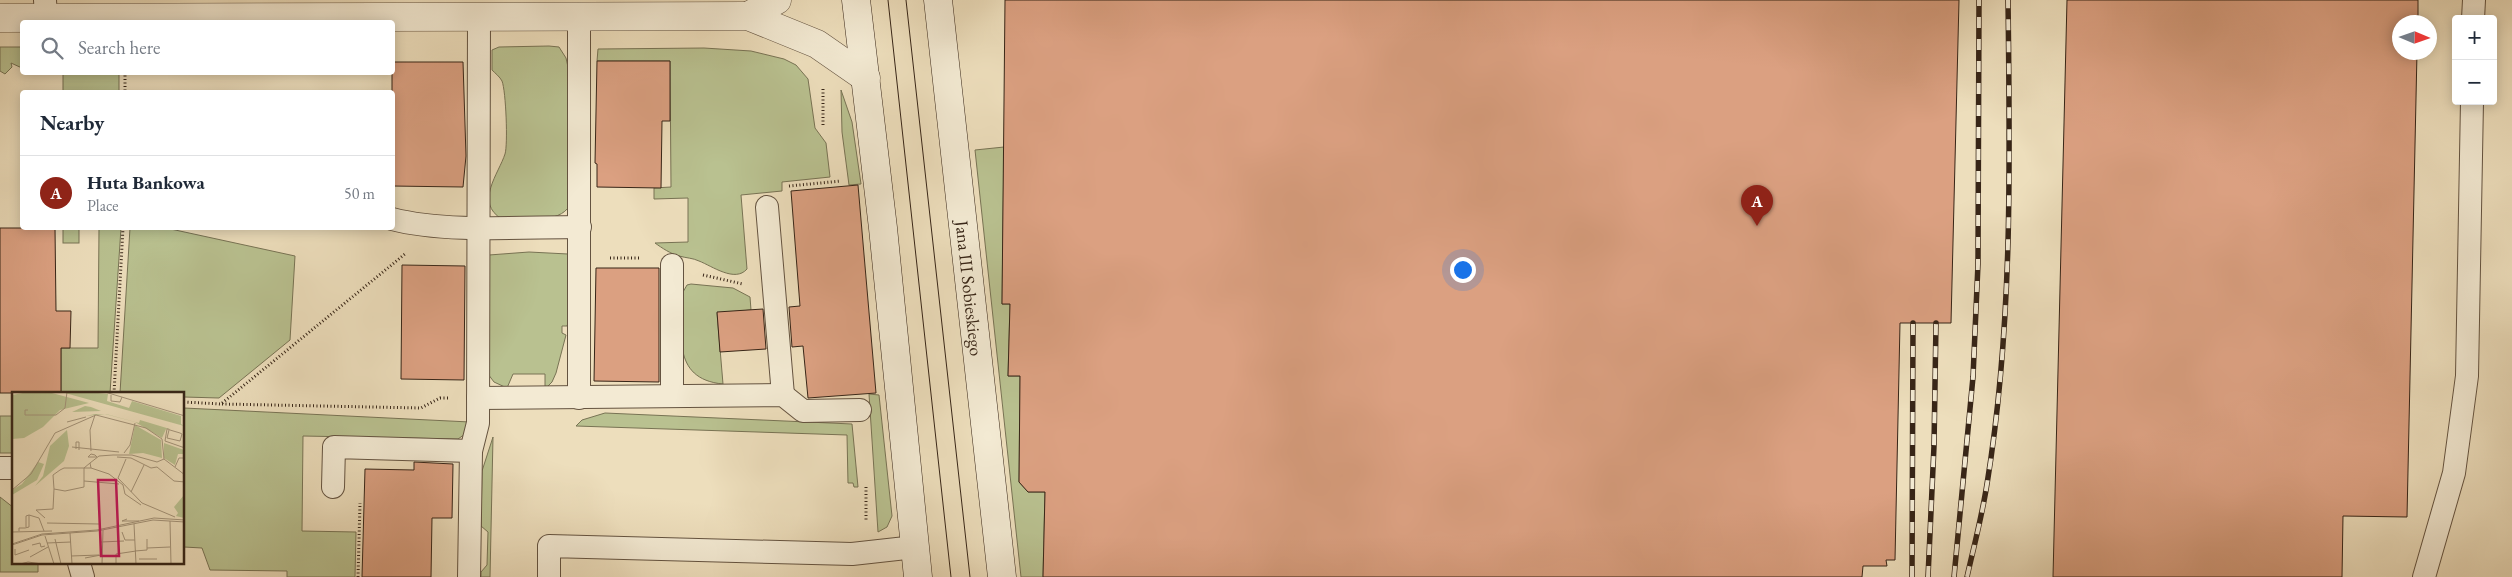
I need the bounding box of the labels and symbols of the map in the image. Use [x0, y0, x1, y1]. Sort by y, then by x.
north arrow [2392, 15, 2437, 60]
pin: A [1741, 185, 1773, 226]
street label: Jana III Sobieskiego [951, 217, 989, 357]
your location [1450, 257, 1476, 283]
inset map [12, 392, 185, 564]

